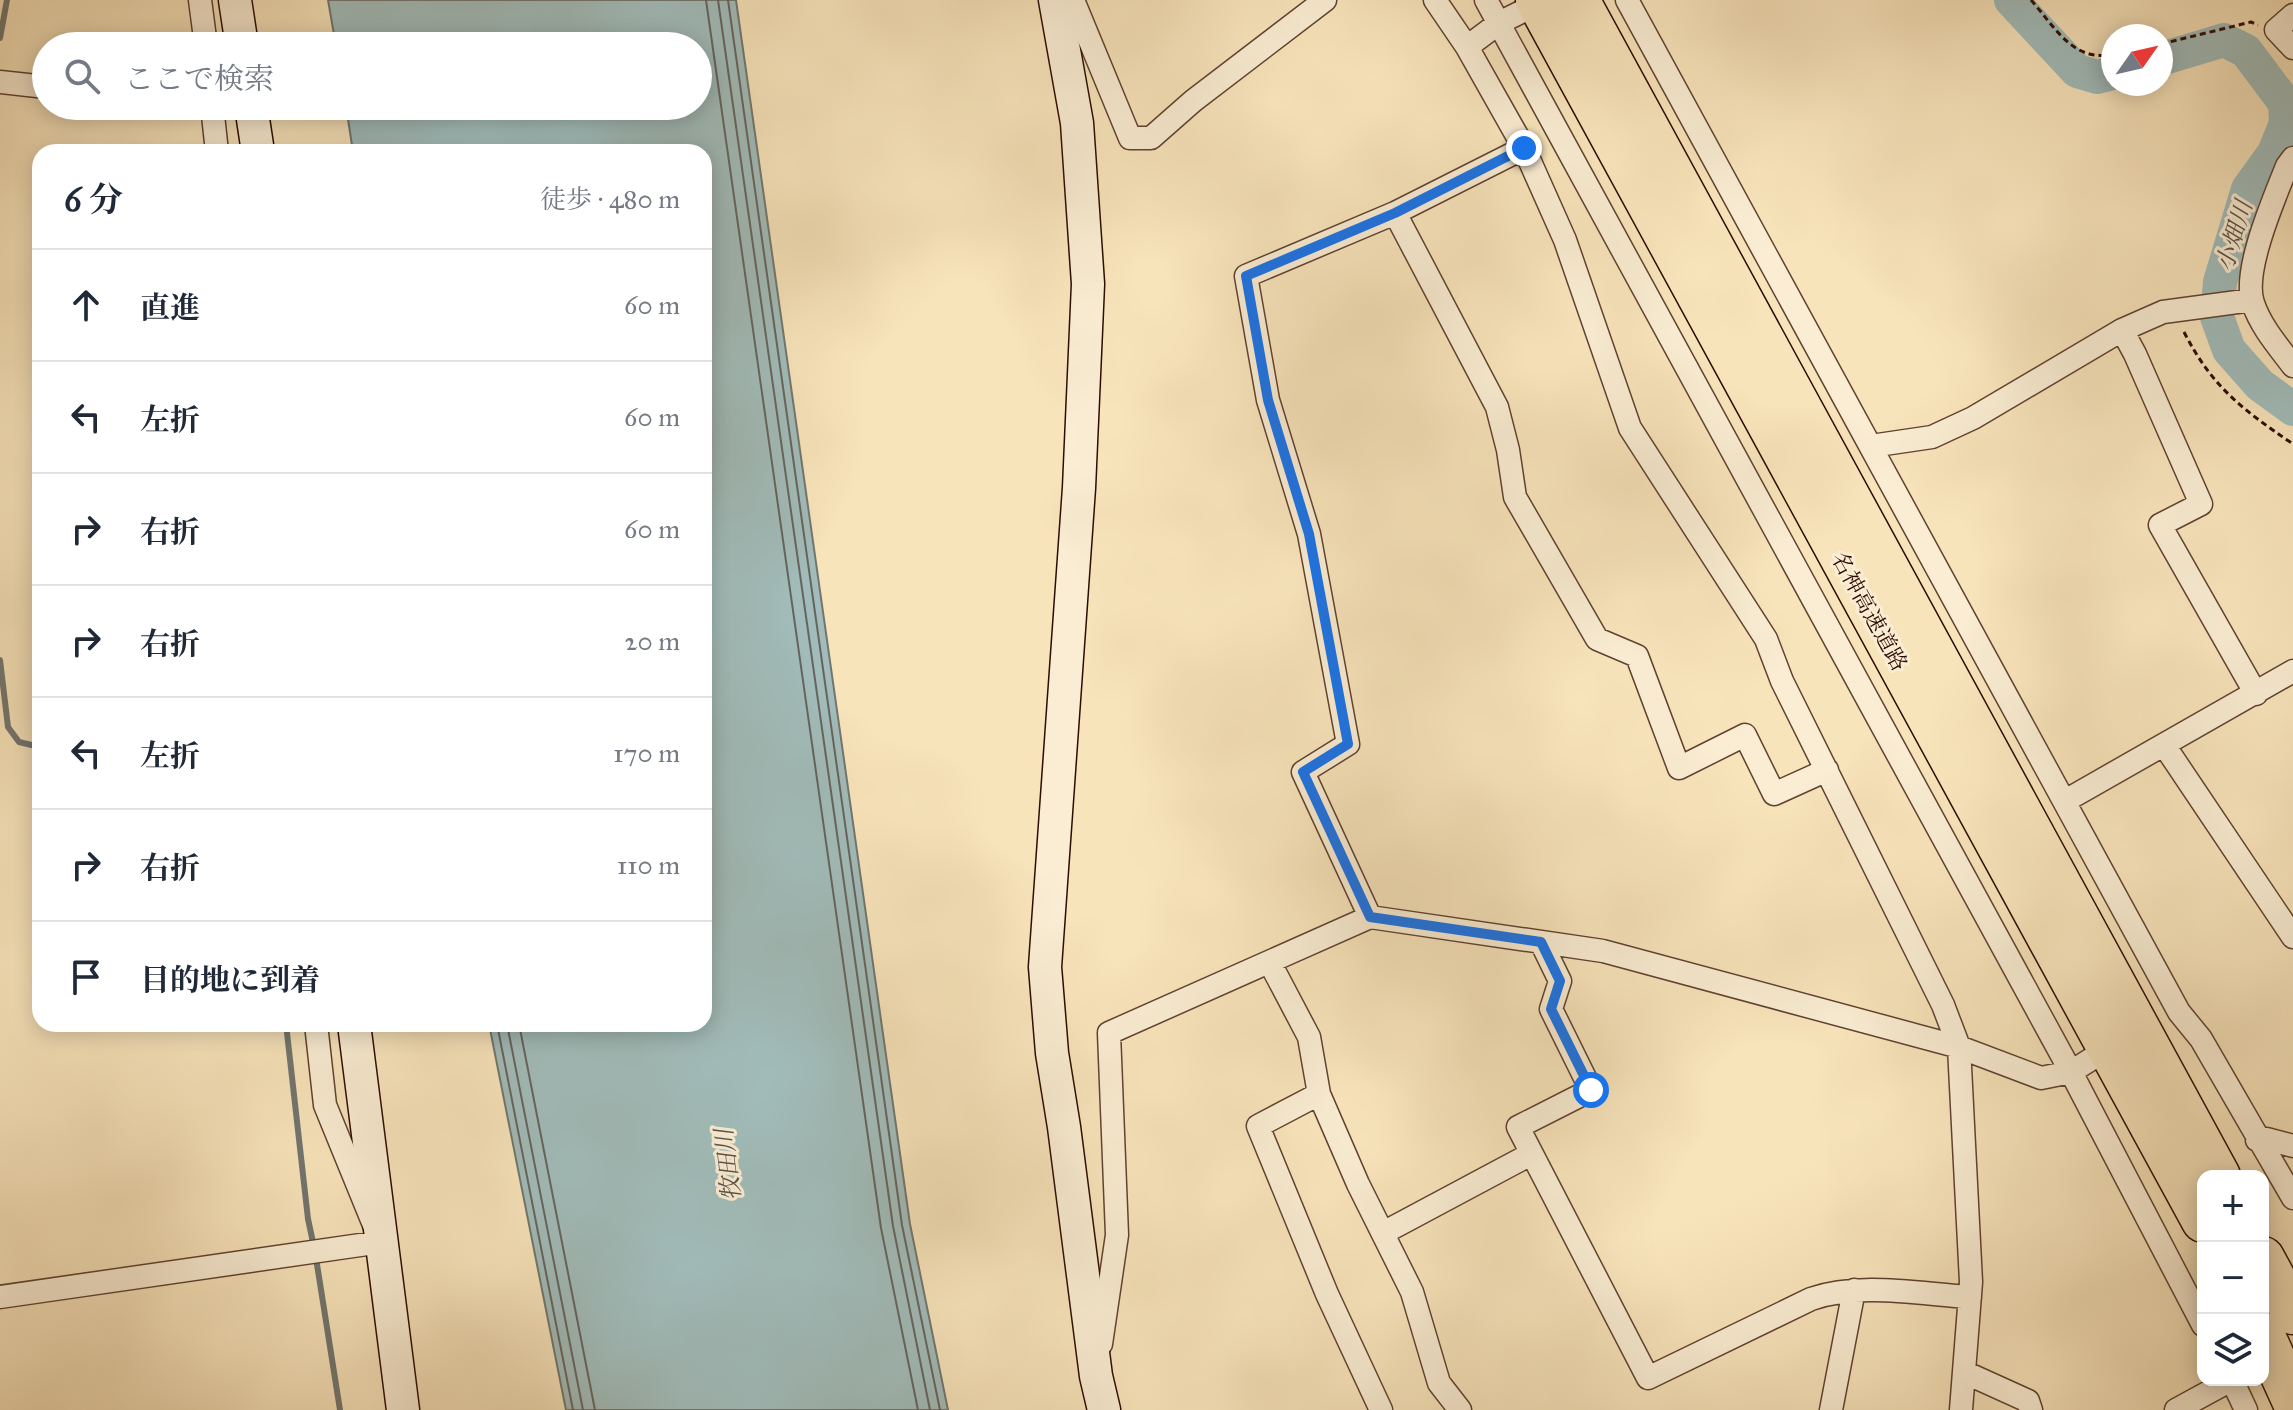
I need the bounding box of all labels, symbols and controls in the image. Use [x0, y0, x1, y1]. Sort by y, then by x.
north arrow [2101, 24, 2173, 96]
search box [32, 32, 712, 120]
icon: search [60, 54, 104, 98]
text: ここで検索 [124, 61, 274, 97]
route end [1506, 130, 1542, 166]
text: 6 分 [64, 179, 123, 220]
text: 徒歩 · 480 m [540, 183, 680, 215]
water label: 小畑川 [2209, 194, 2260, 275]
icon: ahead [64, 283, 108, 327]
text: 60 m [624, 289, 680, 321]
text: 直進 [140, 290, 200, 326]
icon: left [64, 395, 108, 439]
text: 60 m [624, 401, 680, 433]
text: 左折 [140, 402, 200, 438]
icon: right [64, 507, 108, 551]
text: 60 m [624, 513, 680, 545]
text: 右折 [140, 514, 200, 550]
street label: 名神高速道路 [1826, 547, 1913, 676]
icon: right [64, 619, 108, 663]
text: 20 m [625, 625, 680, 657]
text: 右折 [140, 626, 200, 662]
icon: left [64, 731, 108, 775]
text: 170 m [613, 737, 680, 769]
text: 左折 [140, 738, 200, 774]
icon: right [64, 843, 108, 887]
text: 110 m [617, 849, 680, 881]
text: 右折 [140, 850, 200, 886]
icon: arrive [64, 955, 108, 999]
text: 目的地に到着 [140, 962, 320, 998]
route start [1573, 1072, 1609, 1108]
water label: 牧田川 [708, 1124, 747, 1203]
map controls [2197, 1170, 2269, 1386]
button: + [2197, 1170, 2269, 1242]
button: − [2197, 1242, 2269, 1314]
button: layers [2197, 1314, 2269, 1386]

